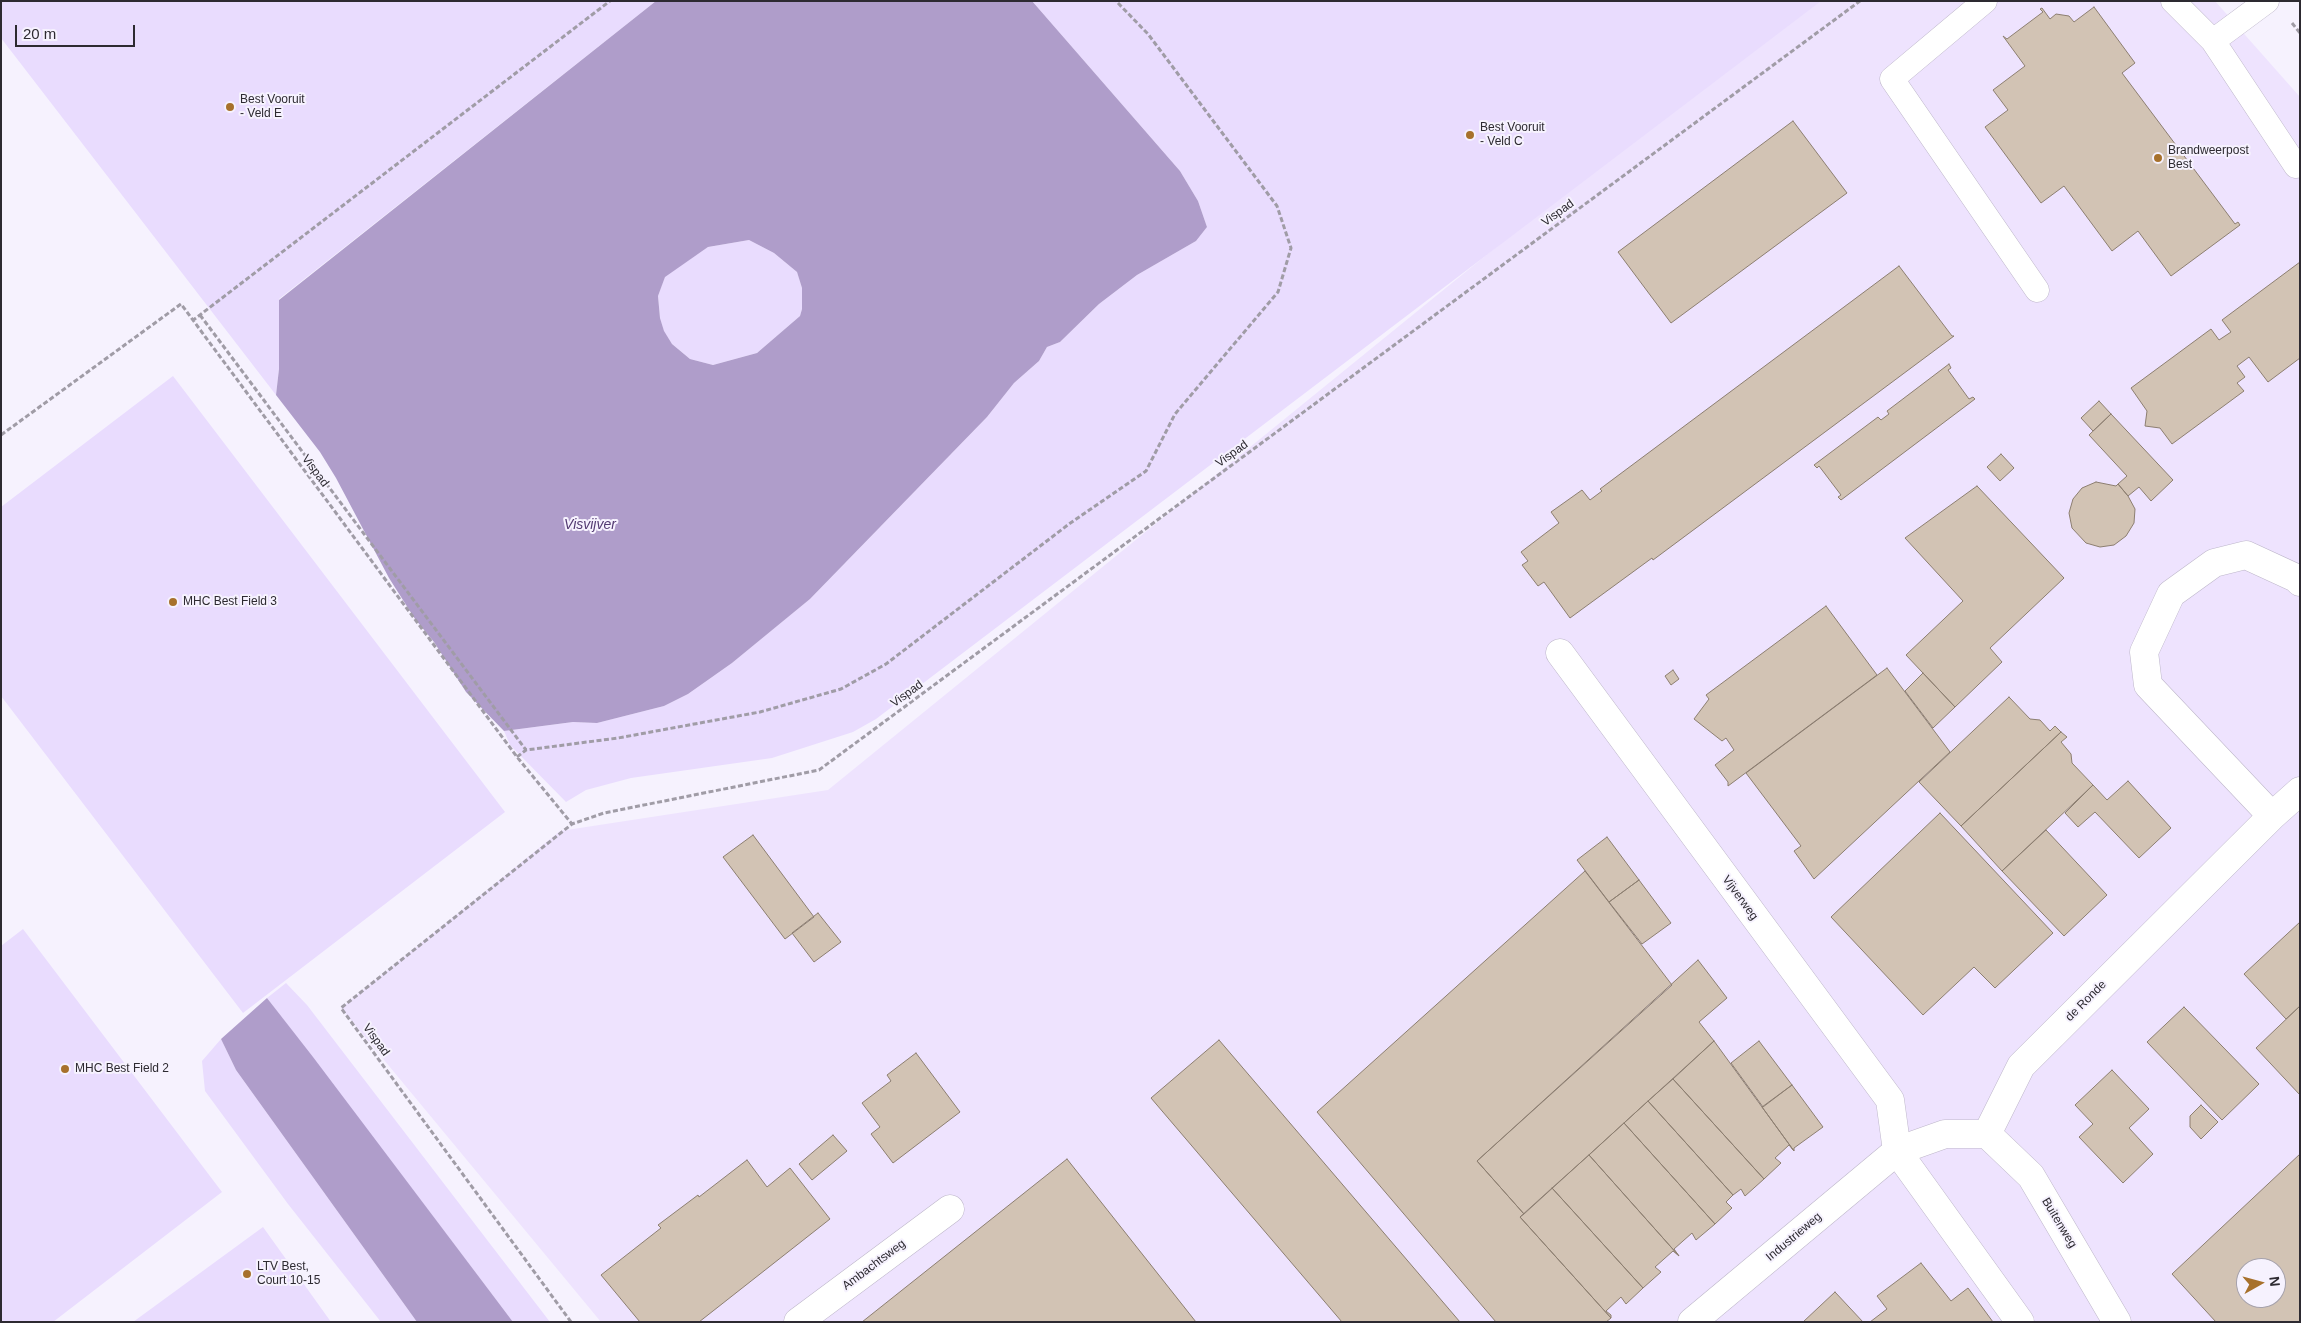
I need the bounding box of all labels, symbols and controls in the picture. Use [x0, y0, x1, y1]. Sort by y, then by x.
scale bar [18, 15, 138, 47]
text: 20 m [23, 25, 56, 42]
place label: Best Vooruit - Veld E [240, 93, 305, 121]
marker: Best Vooruit - Veld E [224, 101, 236, 113]
place label: Best Vooruit - Veld C [1480, 121, 1545, 149]
marker: Best Vooruit - Veld C [1464, 129, 1476, 141]
place label: Brandweerpost Best [2168, 144, 2249, 172]
marker: Brandweerpost Best [2152, 152, 2164, 164]
street label: Vispad [1539, 196, 1577, 230]
street label: Vispad [1213, 437, 1251, 471]
street label: Vispad [298, 452, 332, 490]
water label: Visvijver [564, 517, 616, 533]
place label: MHC Best Field 3 [183, 595, 277, 609]
marker: MHC Best Field 3 [167, 596, 179, 608]
street label: Vispad [888, 677, 926, 711]
street label: Vijverweg [1719, 873, 1761, 923]
street label: de Ronde [2063, 978, 2109, 1024]
street label: Vispad [359, 1021, 393, 1059]
place label: MHC Best Field 2 [75, 1062, 169, 1076]
marker: MHC Best Field 2 [59, 1063, 71, 1075]
street label: Buitenweg [2038, 1195, 2080, 1251]
street label: Industrieweg [1763, 1210, 1825, 1264]
street label: Ambachtsweg [840, 1237, 908, 1293]
north arrow [2236, 1258, 2286, 1308]
place label: LTV Best, Court 10-15 [257, 1260, 320, 1288]
marker: LTV Best, Court 10-15 [241, 1268, 253, 1280]
text: N [2266, 1275, 2283, 1287]

